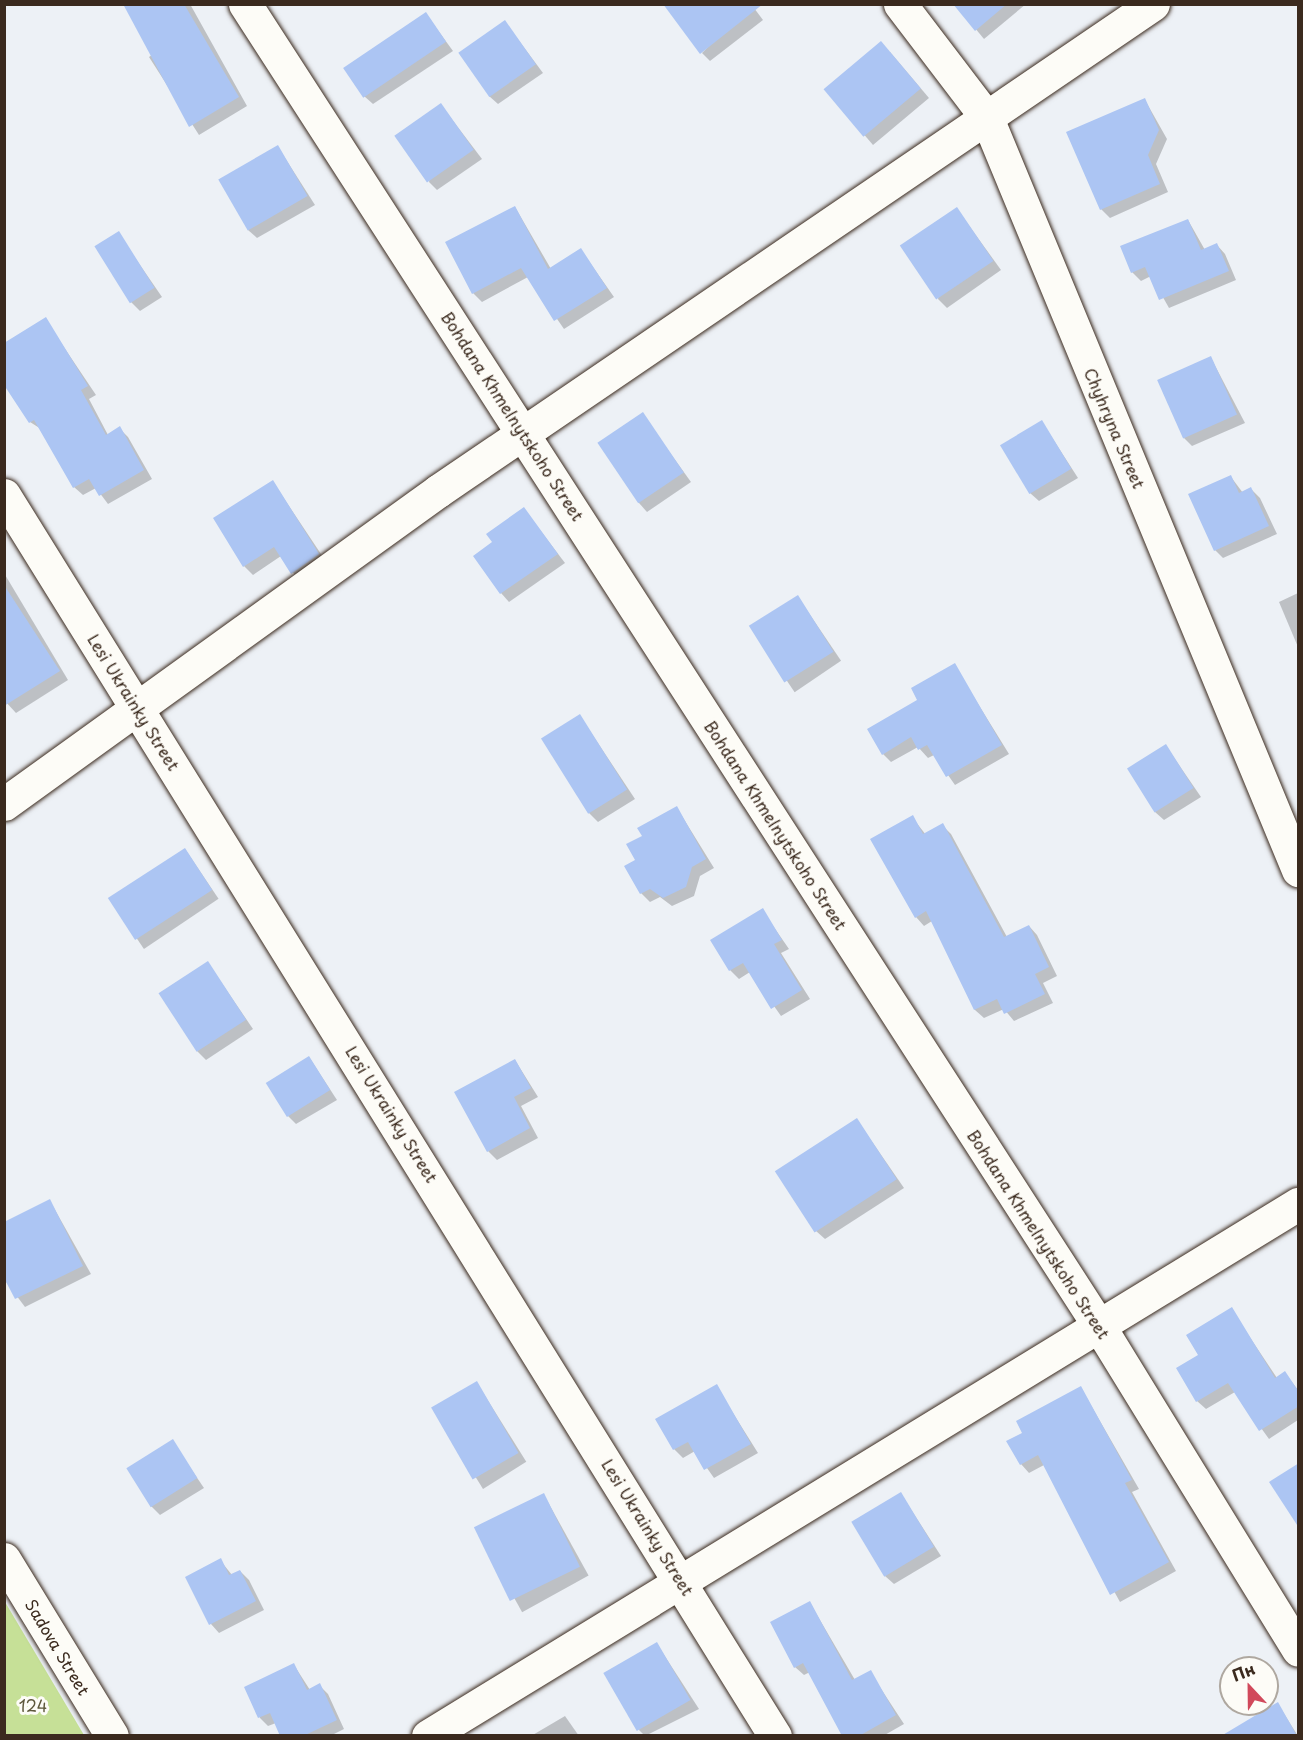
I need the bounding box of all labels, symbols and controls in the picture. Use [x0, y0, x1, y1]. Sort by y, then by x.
street label: Bohdana Khmelnytskoho Street [438, 308, 588, 524]
street label: Chyhryna Street [1081, 365, 1149, 491]
street label: Lesi Ukrainky Street [84, 630, 184, 774]
street label: Bohdana Khmelnytskoho Street [701, 717, 851, 933]
street label: Lesi Ukrainky Street [342, 1042, 442, 1186]
street label: Bohdana Khmelnytskoho Street [964, 1126, 1114, 1342]
street label: Lesi Ukrainky Street [598, 1455, 698, 1599]
street label: Sadova Street [22, 1595, 94, 1699]
north arrow [1219, 1656, 1279, 1716]
text: Пн [1228, 1656, 1258, 1687]
park label: 124 [19, 1695, 47, 1715]

